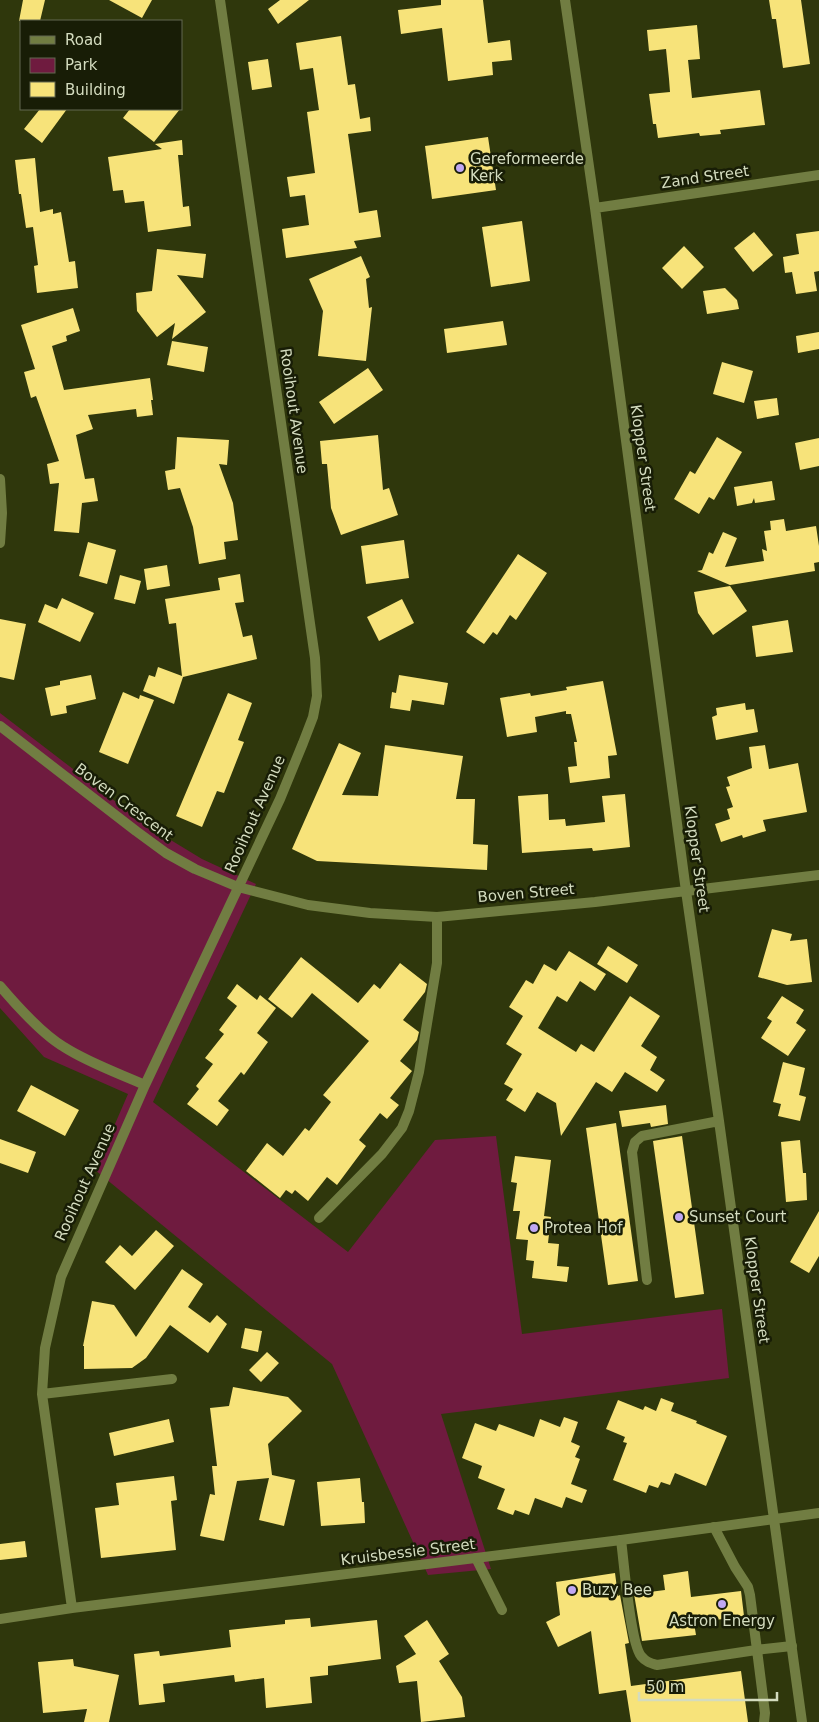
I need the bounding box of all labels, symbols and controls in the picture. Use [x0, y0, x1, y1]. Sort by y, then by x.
legend [20, 20, 182, 110]
text: Road [65, 31, 103, 49]
text: Park [65, 56, 98, 74]
text: Building [65, 81, 126, 99]
place label: Gereformeerde Kerk [470, 150, 584, 185]
marker: Gereformeerde Kerk [454, 162, 466, 174]
street label: Zand Street [660, 162, 750, 192]
street label: Rooihout Avenue [276, 347, 312, 475]
street label: Klopper Street [627, 403, 659, 513]
street label: Rooihout Avenue [221, 752, 289, 876]
street label: Boven Crescent [71, 759, 177, 845]
street label: Klopper Street [681, 804, 713, 914]
street label: Boven Street [477, 880, 575, 906]
street label: Rooihout Avenue [51, 1120, 119, 1244]
place label: Sunset Court [689, 1208, 787, 1226]
marker: Sunset Court [673, 1211, 685, 1223]
place label: Protea Hof [544, 1219, 623, 1237]
marker: Protea Hof [528, 1222, 540, 1234]
street label: Klopper Street [741, 1235, 773, 1345]
street label: Kruisbessie Street [340, 1535, 477, 1569]
place label: Buzy Bee [582, 1581, 652, 1599]
marker: Buzy Bee [566, 1584, 578, 1596]
marker: Astron Energy [716, 1598, 728, 1610]
place label: Astron Energy [669, 1612, 775, 1630]
scale bar [639, 1670, 776, 1702]
text: 50 m [646, 1678, 684, 1696]

